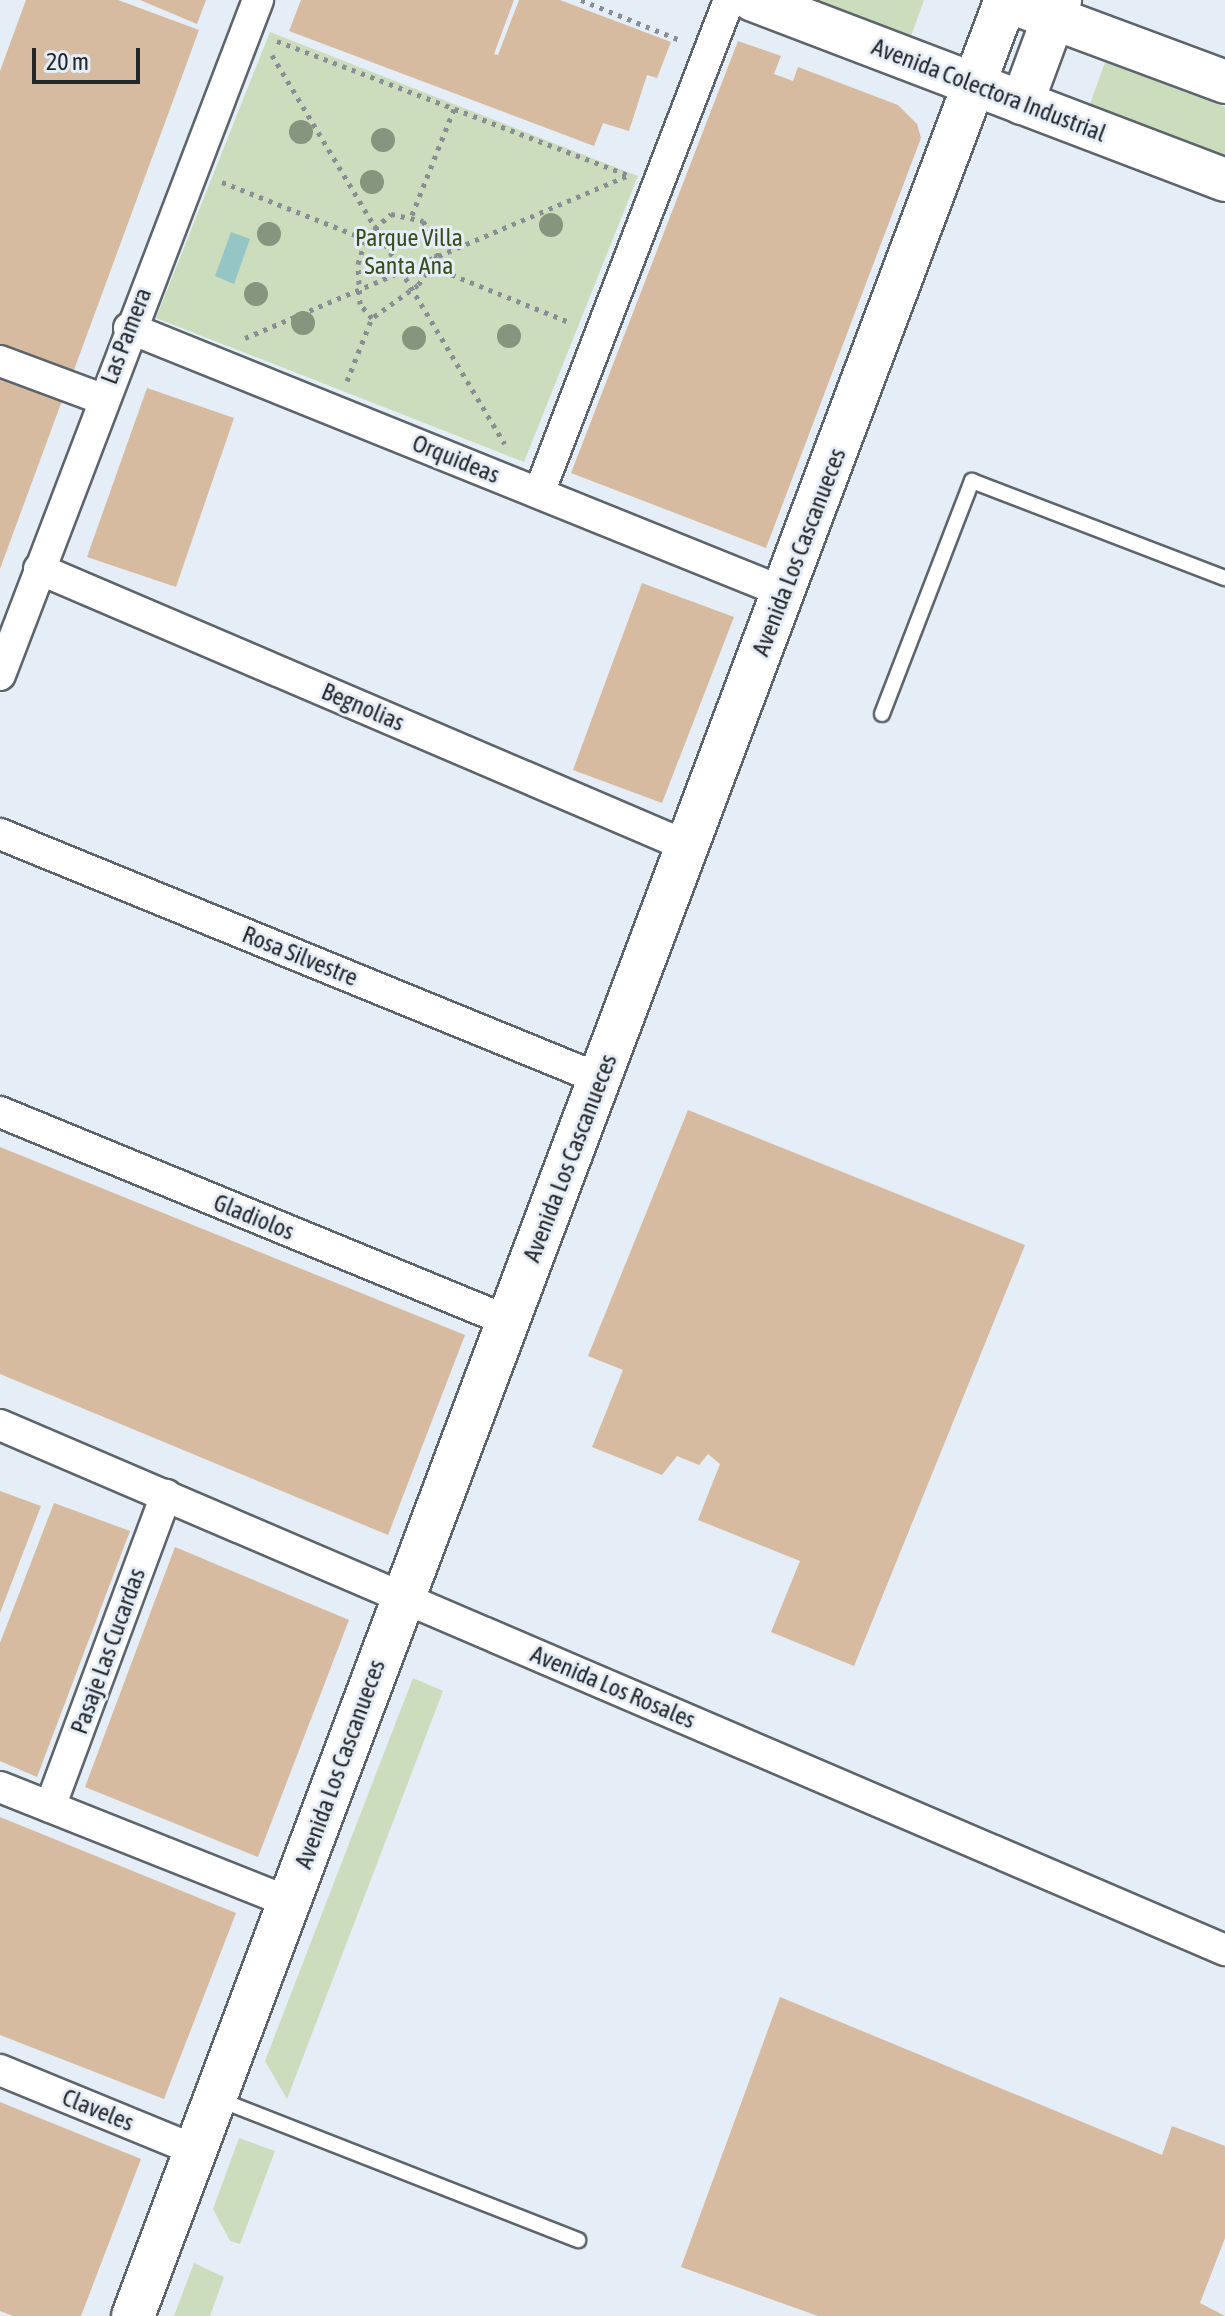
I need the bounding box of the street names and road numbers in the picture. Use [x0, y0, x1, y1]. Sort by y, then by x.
street label: Avenida Colectora Industrial [868, 32, 1110, 148]
street label: Las Pamera [95, 284, 157, 388]
street label: Orquideas [408, 429, 504, 489]
street label: Avenida Los Cascanueces [746, 444, 852, 660]
street label: Begnolias [317, 677, 409, 737]
street label: Rosa Silvestre [238, 920, 362, 992]
street label: Avenida Los Cascanueces [517, 1050, 623, 1266]
street label: Gladiolos [210, 1188, 298, 1246]
street label: Pasaje Las Cucardas [65, 1564, 151, 1738]
street label: Avenida Los Rosales [526, 1639, 700, 1735]
street label: Avenida Los Cascanueces [289, 1656, 391, 1872]
street label: Claveles [58, 2083, 138, 2137]

